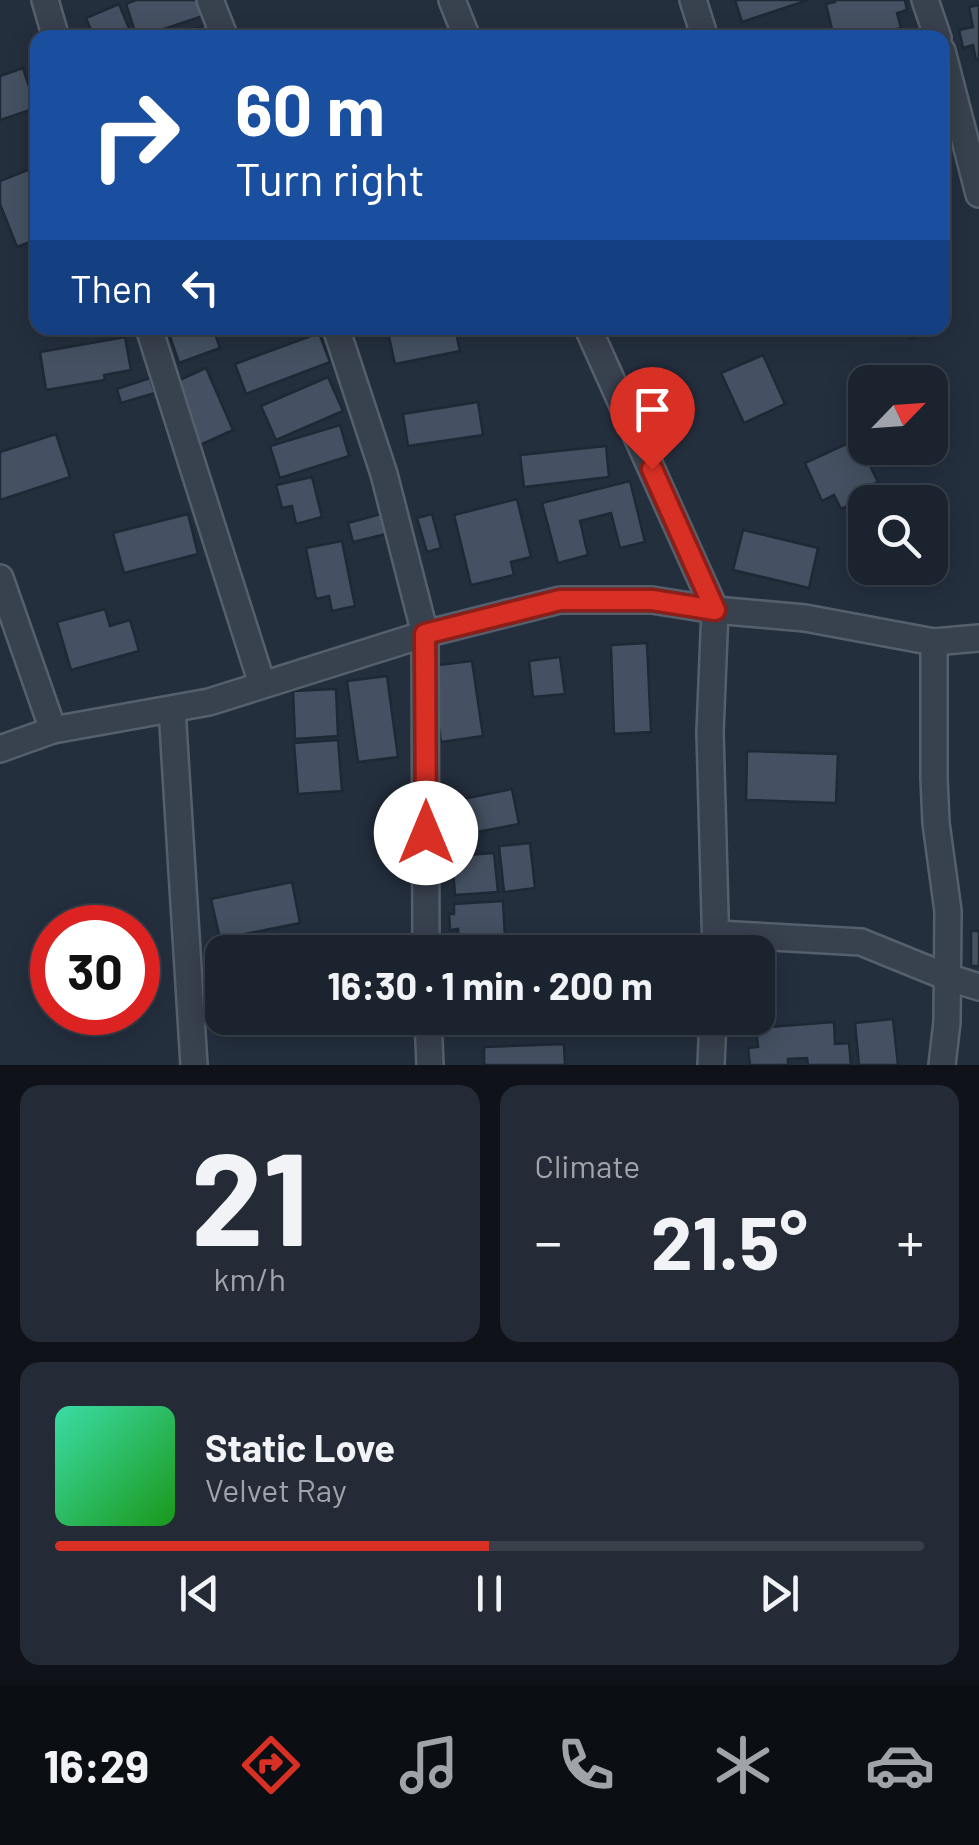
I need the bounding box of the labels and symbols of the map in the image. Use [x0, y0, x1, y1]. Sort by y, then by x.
north arrow [848, 365, 948, 465]
pin [610, 367, 695, 470]
position arrow [374, 781, 478, 885]
speed limit sign: 30 [30, 905, 160, 1035]

